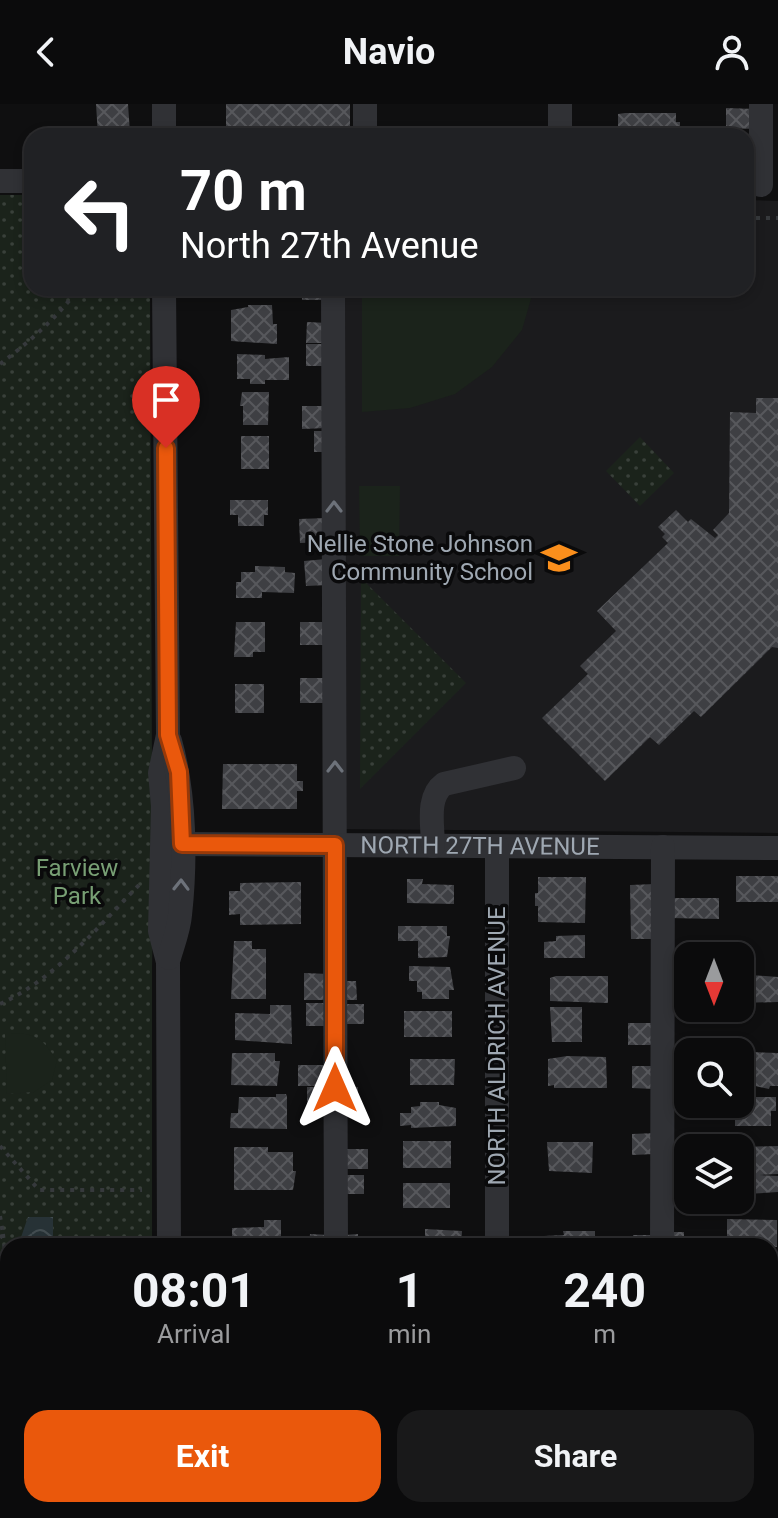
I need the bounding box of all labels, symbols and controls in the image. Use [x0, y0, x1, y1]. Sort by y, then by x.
icon: back [24, 30, 68, 74]
icon: person [710, 30, 754, 74]
text: Navio [343, 31, 435, 73]
text: 70 m [180, 158, 307, 224]
icon: left [48, 160, 152, 264]
text: North 27th Avenue [180, 225, 479, 267]
pin [132, 366, 200, 448]
icon: arrive [144, 378, 188, 422]
one-way arrow [325, 500, 343, 513]
place label: Nellie Stone Johnson Community School [307, 530, 533, 586]
school or university icon: Nellie Stone Johnson Community School [540, 539, 578, 577]
one-way arrow [326, 760, 344, 773]
street label: NORTH 27TH AVENUE [360, 831, 600, 861]
park label: Farview Park [36, 854, 118, 910]
one-way arrow [172, 878, 190, 891]
street label: NORTH ALDRICH AVENUE [483, 906, 511, 1186]
north arrow [674, 942, 754, 1022]
map controls [674, 942, 754, 1214]
button: search [674, 1038, 754, 1118]
position arrow [293, 1046, 377, 1130]
button: layers [674, 1134, 754, 1214]
text: 08:01 [132, 1262, 256, 1319]
text: 1 [396, 1262, 423, 1319]
text: 240 [563, 1262, 646, 1319]
text: Arrival [157, 1319, 231, 1349]
text: min [388, 1319, 431, 1349]
text: m [593, 1319, 616, 1349]
button: Exit [24, 1410, 381, 1502]
button: Share [397, 1410, 754, 1502]

